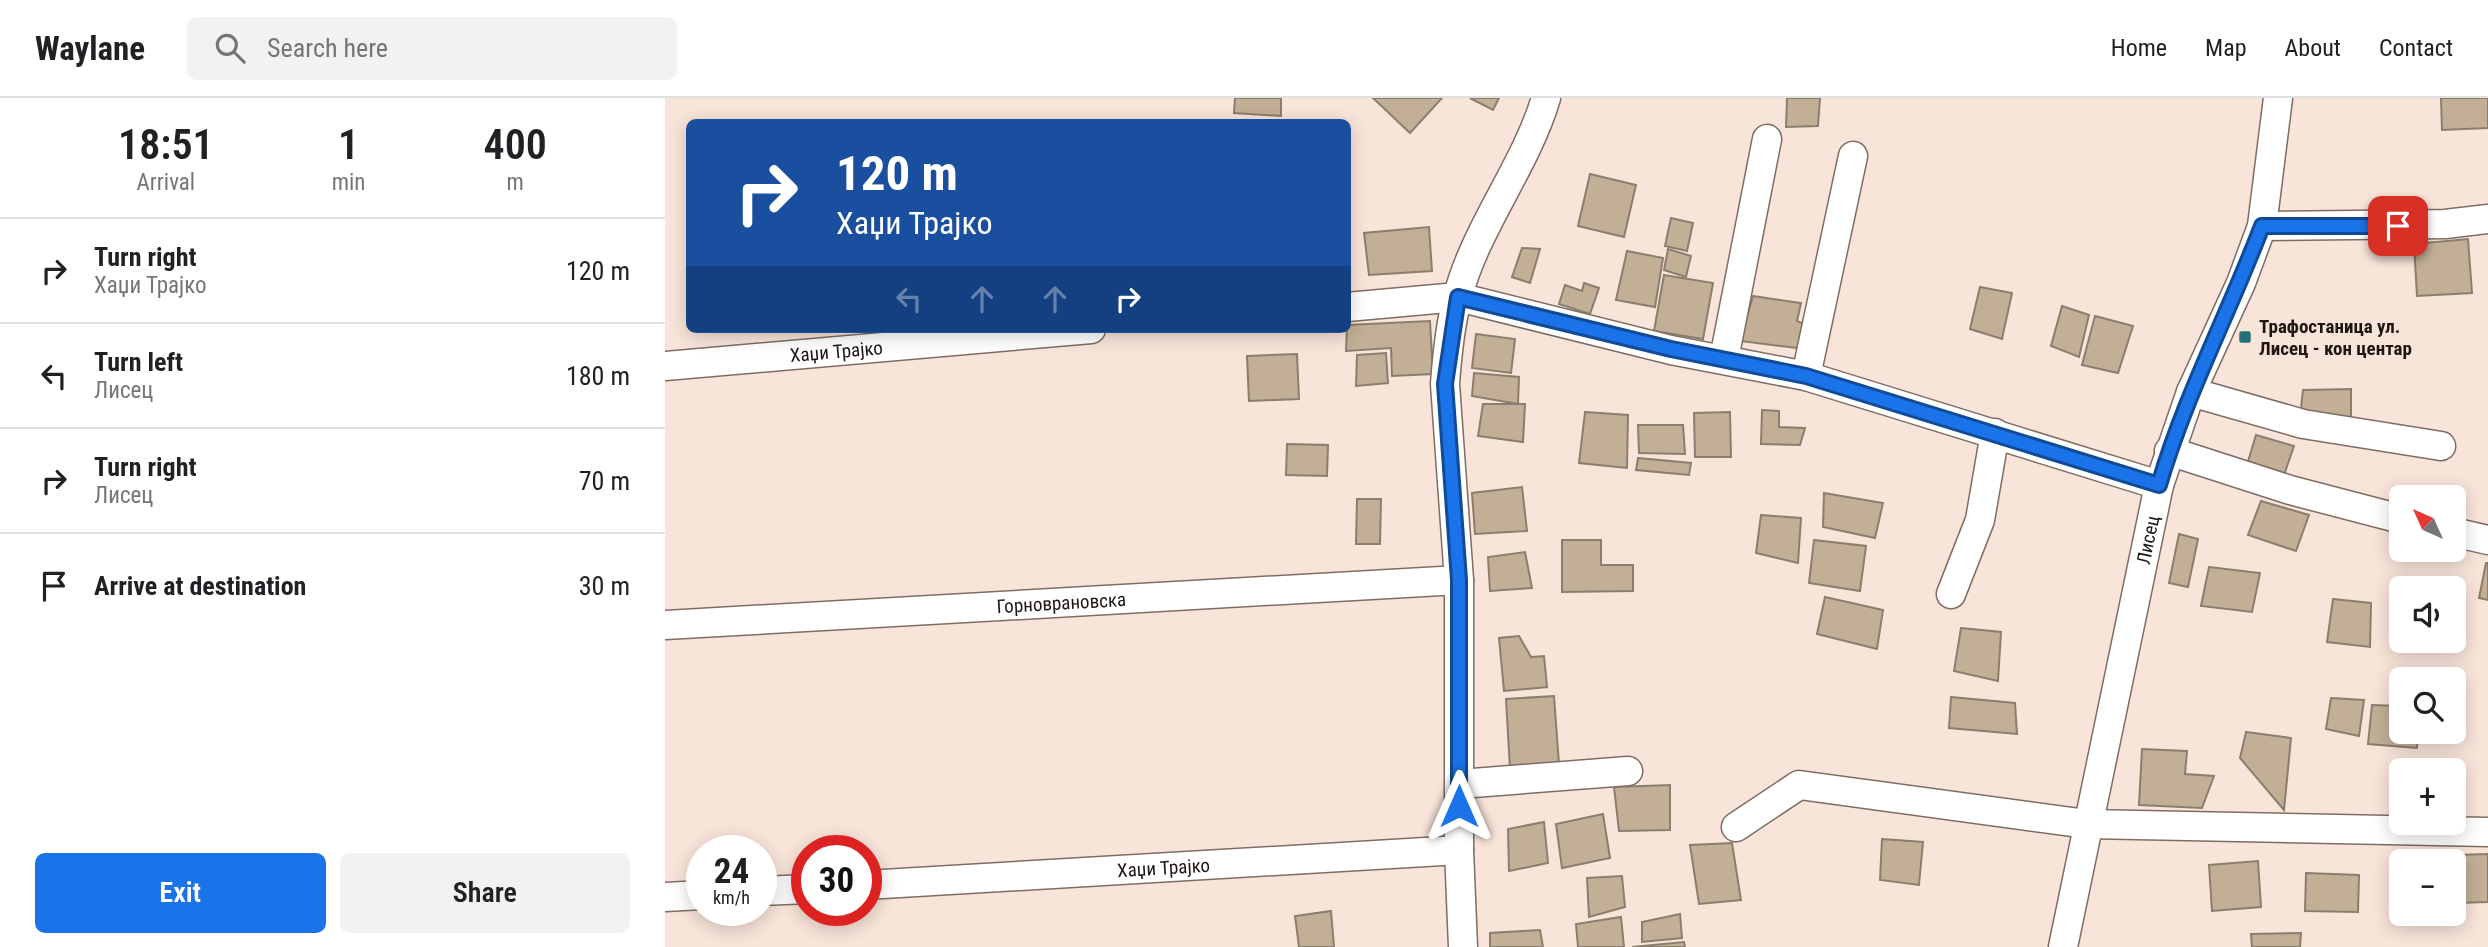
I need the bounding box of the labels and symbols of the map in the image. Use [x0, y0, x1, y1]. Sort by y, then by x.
pin [2368, 196, 2428, 256]
place label: Трафостаница ул. Лисец - кон центар [2259, 315, 2412, 360]
marker: Трафостаница ул. Лисец - кон центар [2237, 329, 2253, 345]
street label: Хаџи Трајко [789, 336, 884, 367]
north arrow [2389, 485, 2466, 562]
street label: Лисец [2132, 513, 2164, 566]
street label: Горноврановска [996, 588, 1127, 618]
position arrow [1422, 769, 1496, 843]
speed limit sign: 30 [791, 835, 882, 926]
street label: Хаџи Трајко [1116, 854, 1211, 882]

